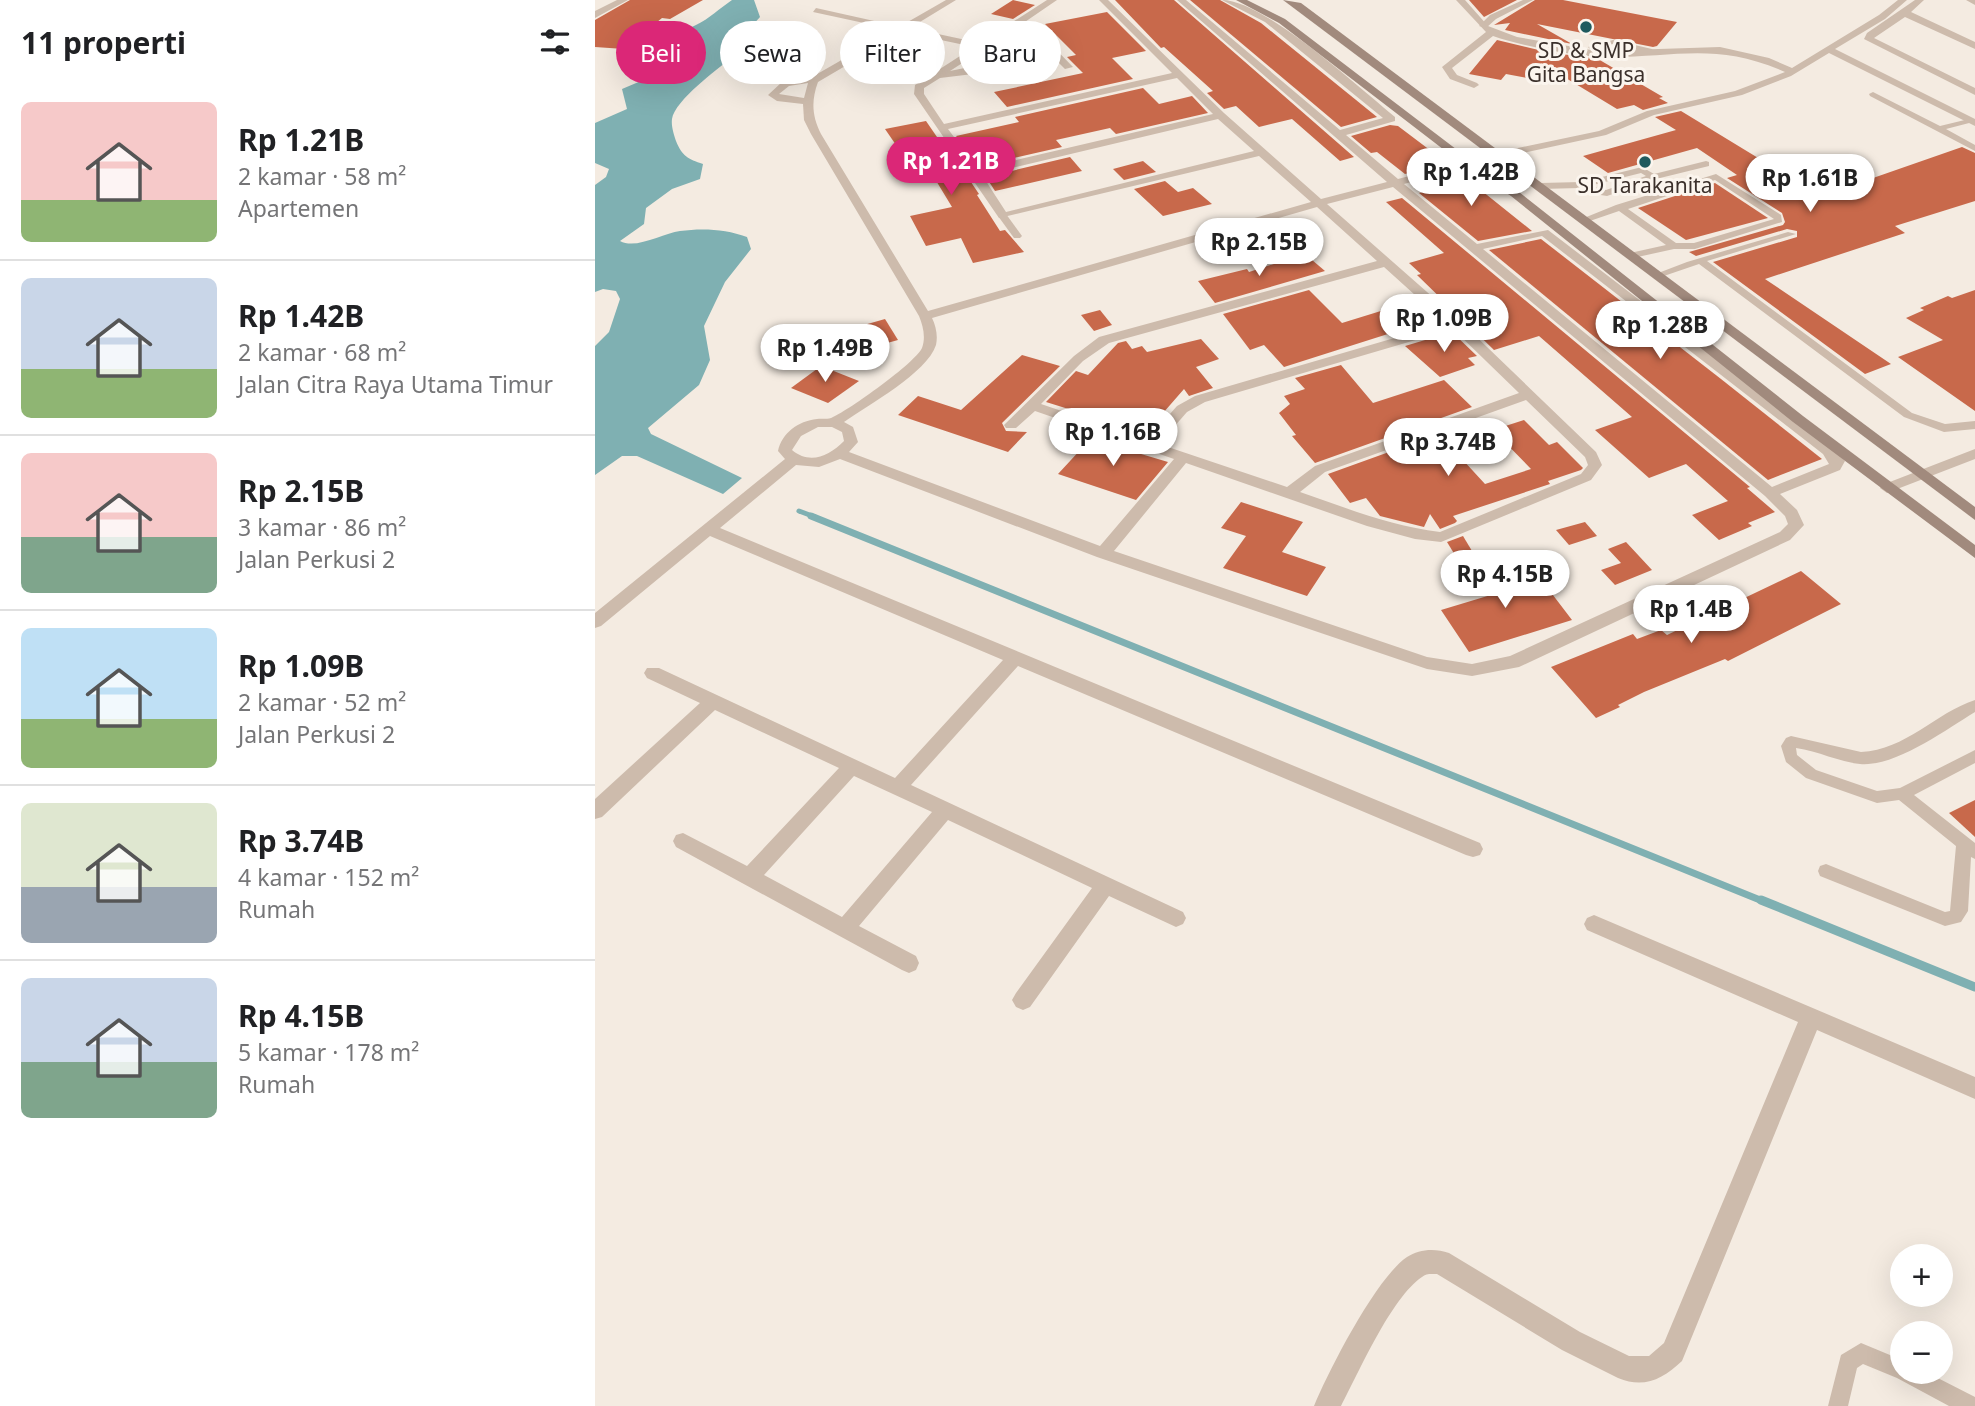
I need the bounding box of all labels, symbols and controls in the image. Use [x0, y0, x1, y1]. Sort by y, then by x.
marker: SD & SMP Gita Bangsa [1578, 19, 1594, 35]
chip: Beli [616, 21, 706, 84]
chip: Sewa [720, 21, 826, 84]
chip: Filter [840, 21, 945, 84]
chip: Baru [959, 21, 1061, 84]
text: 11 properti [21, 22, 186, 63]
icon: filters [536, 23, 574, 61]
place label: SD & SMP Gita Bangsa [1527, 36, 1645, 88]
text: Rp 1.21B [238, 119, 364, 160]
icon: home [77, 130, 161, 214]
pin: Rp 1.21B [879, 138, 1023, 197]
text: Rp 1.21B [903, 144, 999, 176]
pin: Rp 1.42B [1399, 148, 1543, 208]
marker: SD Tarakanita [1637, 154, 1653, 170]
pin: Rp 1.61B [1738, 154, 1882, 214]
text: Rp 1.42B [1423, 155, 1519, 187]
text: 2 kamar · 58 m² [238, 160, 406, 192]
text: Rp 1.61B [1762, 161, 1858, 193]
place label: SD Tarakanita [1578, 171, 1712, 199]
text: Apartemen [238, 192, 359, 224]
pin: Rp 2.15B [1187, 218, 1331, 278]
text: Rp 2.15B [1211, 225, 1307, 257]
pin: Rp 1.09B [1372, 294, 1516, 354]
text: Rp 1.42B [238, 295, 364, 336]
text: Rp 1.09B [1396, 301, 1492, 333]
pin: Rp 1.28B [1588, 302, 1732, 361]
icon: home [77, 306, 161, 390]
text: Rp 1.28B [1612, 308, 1708, 340]
pin: Rp 1.49B [753, 324, 897, 384]
text: Rp 1.49B [777, 331, 873, 363]
text: 2 kamar · 68 m² [238, 336, 406, 368]
text: Jalan Citra Raya Utama Timur [238, 368, 553, 400]
pin: Rp 1.16B [1041, 408, 1185, 468]
text: Rp 1.16B [1065, 415, 1161, 447]
pin: Rp 3.74B [1376, 419, 1520, 478]
text: Rp 3.74B [1400, 425, 1496, 457]
text: Rp 2.15B [238, 470, 364, 511]
icon: home [77, 481, 161, 565]
text: 3 kamar · 86 m² [238, 511, 406, 543]
text: Jalan Perkusi 2 [238, 543, 395, 575]
pin: Rp 4.15B [1433, 550, 1577, 610]
text: Rp 4.15B [1457, 557, 1553, 589]
pin: Rp 1.4B [1626, 586, 1756, 645]
text: Rp 1.4B [1649, 592, 1733, 624]
text: Rp 1.09B [238, 645, 364, 686]
icon: home [77, 656, 161, 740]
text: 2 kamar · 52 m² [238, 686, 406, 718]
text: Jalan Perkusi 2 [238, 718, 395, 750]
text: Rp 3.74B [238, 820, 364, 861]
icon: home [77, 831, 161, 915]
text: 4 kamar · 152 m² [238, 861, 419, 893]
text: Rumah [238, 893, 315, 925]
text: Rp 4.15B [238, 995, 364, 1036]
icon: home [77, 1006, 161, 1090]
text: 5 kamar · 178 m² [238, 1036, 419, 1068]
text: Rumah [238, 1068, 315, 1100]
map controls [1890, 1244, 1953, 1384]
button: + [1890, 1244, 1953, 1307]
button: − [1890, 1321, 1953, 1384]

